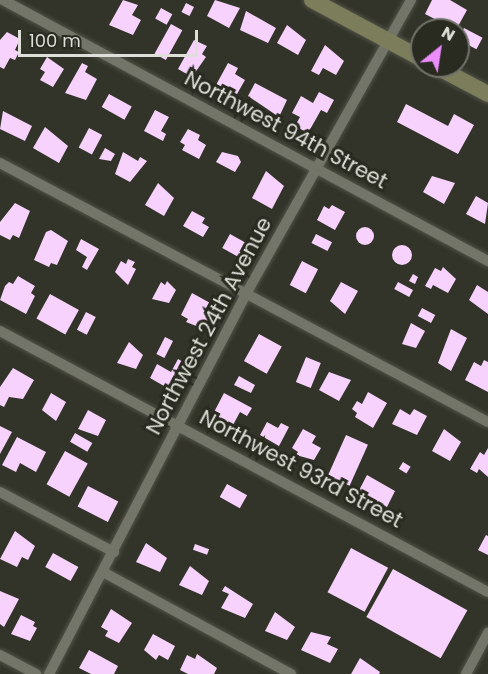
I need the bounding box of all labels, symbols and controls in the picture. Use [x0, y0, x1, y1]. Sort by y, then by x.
scale bar [21, 18, 201, 56]
north arrow [410, 18, 470, 78]
text: N [437, 21, 459, 47]
text: 100 m [29, 28, 81, 53]
street label: Northwest 94th Street [180, 66, 392, 194]
street label: Northwest 24th Avenue [141, 213, 277, 439]
street label: Northwest 93rd Street [195, 405, 407, 533]

